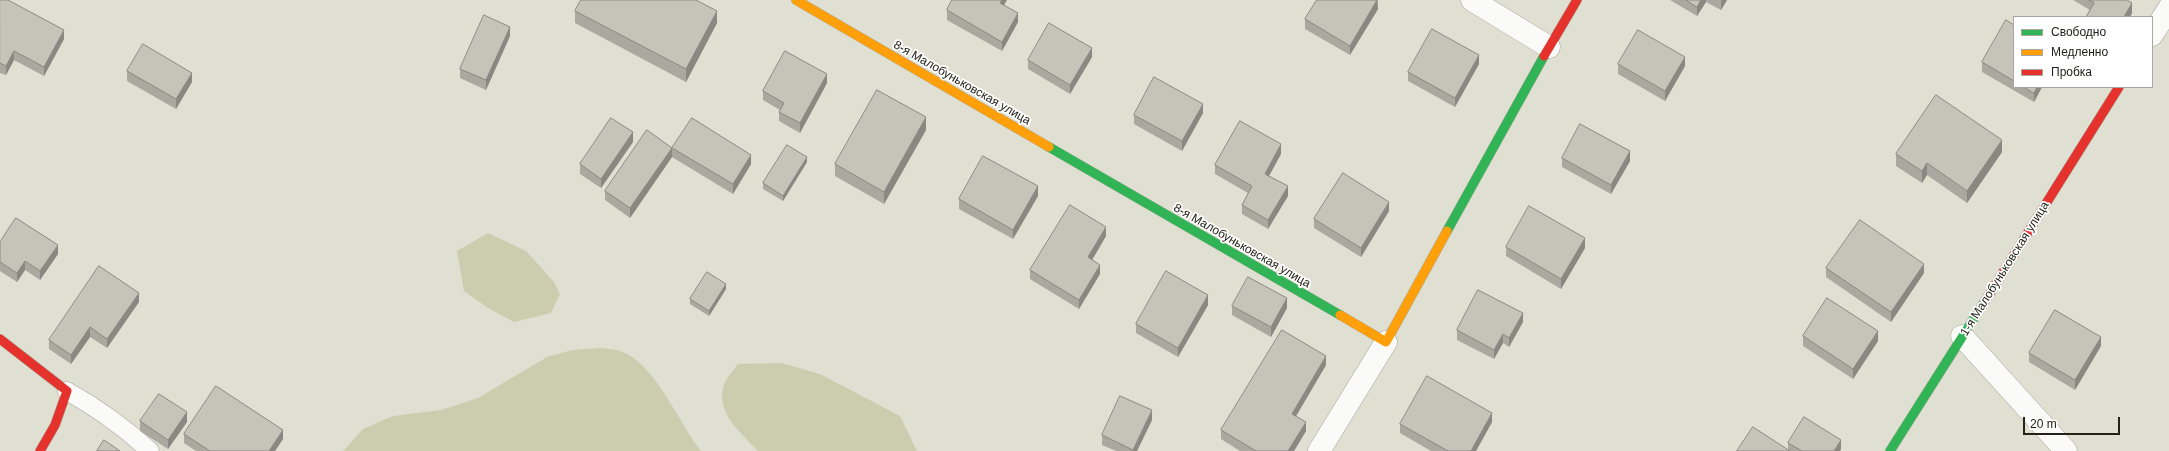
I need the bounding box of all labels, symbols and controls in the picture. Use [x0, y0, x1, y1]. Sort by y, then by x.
legend [2013, 16, 2153, 88]
text: Свободно [2051, 25, 2106, 39]
street label: 8-я Малобуньковская улица [891, 38, 1033, 128]
text: Медленно [2051, 45, 2108, 59]
text: Пробка [2051, 65, 2092, 79]
street label: 1-я Малобуньковская улица [1958, 199, 2052, 339]
street label: 8-я Малобуньковская улица [1171, 201, 1313, 291]
scale bar [2025, 409, 2122, 435]
text: 20 m [2030, 417, 2057, 431]

